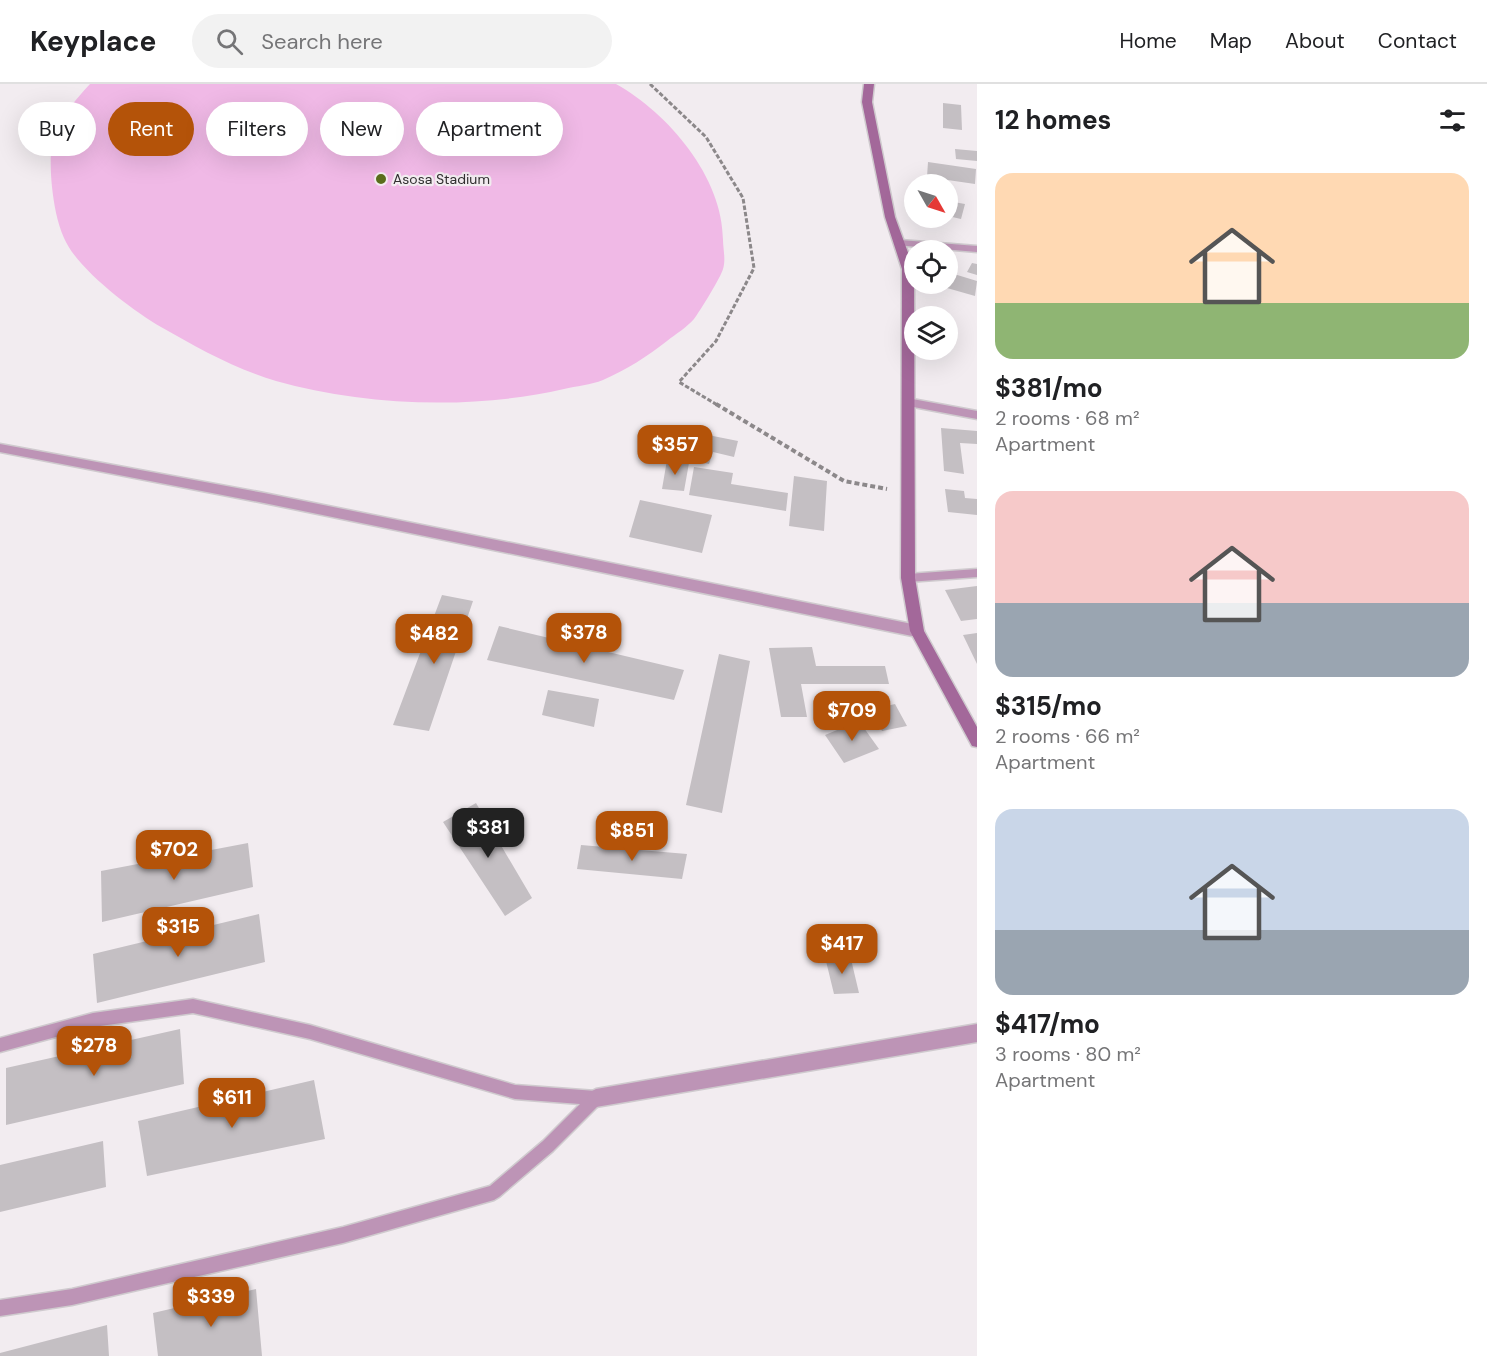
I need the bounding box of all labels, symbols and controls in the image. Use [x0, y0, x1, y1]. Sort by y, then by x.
search box [192, 14, 612, 68]
text: Keyplace [30, 23, 156, 60]
icon: search [213, 25, 246, 58]
text: Search here [261, 27, 383, 56]
text: Home [1119, 27, 1177, 55]
text: Map [1210, 27, 1252, 55]
text: About [1285, 27, 1345, 55]
text: Contact [1378, 27, 1457, 55]
chip: Buy [18, 102, 96, 156]
chip: Rent [108, 102, 194, 156]
chip: Filters [206, 102, 308, 156]
chip: New [320, 102, 404, 156]
chip: Apartment [416, 102, 563, 156]
text: 12 homes [995, 103, 1111, 137]
icon: filters [1436, 104, 1469, 137]
place label: Asosa Stadium [393, 170, 490, 188]
marker: Asosa Stadium [374, 172, 388, 186]
north arrow [904, 174, 958, 228]
map controls [904, 174, 958, 360]
icon: home [1178, 212, 1286, 320]
button: locate [904, 240, 958, 294]
button: layers [904, 306, 958, 360]
text: $381/mo [995, 371, 1103, 405]
text: 2 rooms · 68 m² [995, 405, 1140, 431]
pin: $357 [639, 425, 711, 476]
text: $357 [651, 431, 699, 457]
text: Apartment [995, 431, 1095, 457]
icon: home [1178, 530, 1286, 638]
pin: $378 [548, 613, 620, 664]
pin: $482 [398, 614, 470, 665]
text: $378 [560, 619, 608, 645]
text: $482 [409, 620, 459, 646]
text: $315/mo [995, 689, 1102, 723]
pin: $709 [816, 691, 888, 742]
text: $709 [827, 697, 877, 723]
text: 2 rooms · 66 m² [995, 723, 1140, 749]
text: Apartment [995, 749, 1095, 775]
pin: $381 [452, 808, 524, 859]
pin: $851 [596, 811, 668, 862]
text: $381 [466, 814, 510, 840]
text: $851 [610, 817, 654, 843]
pin: $702 [138, 830, 210, 881]
text: $702 [150, 836, 198, 862]
icon: home [1178, 848, 1286, 956]
pin: $315 [142, 907, 214, 958]
text: $315 [156, 913, 200, 939]
pin: $417 [806, 924, 878, 975]
text: $417 [820, 930, 864, 956]
text: $417/mo [995, 1007, 1100, 1041]
pin: $278 [58, 1026, 130, 1077]
text: $278 [71, 1032, 117, 1058]
text: 3 rooms · 80 m² [995, 1041, 1141, 1067]
text: Apartment [995, 1067, 1095, 1093]
pin: $611 [196, 1078, 268, 1129]
text: $611 [212, 1084, 252, 1110]
pin: $339 [175, 1277, 247, 1328]
text: $339 [187, 1283, 235, 1309]

